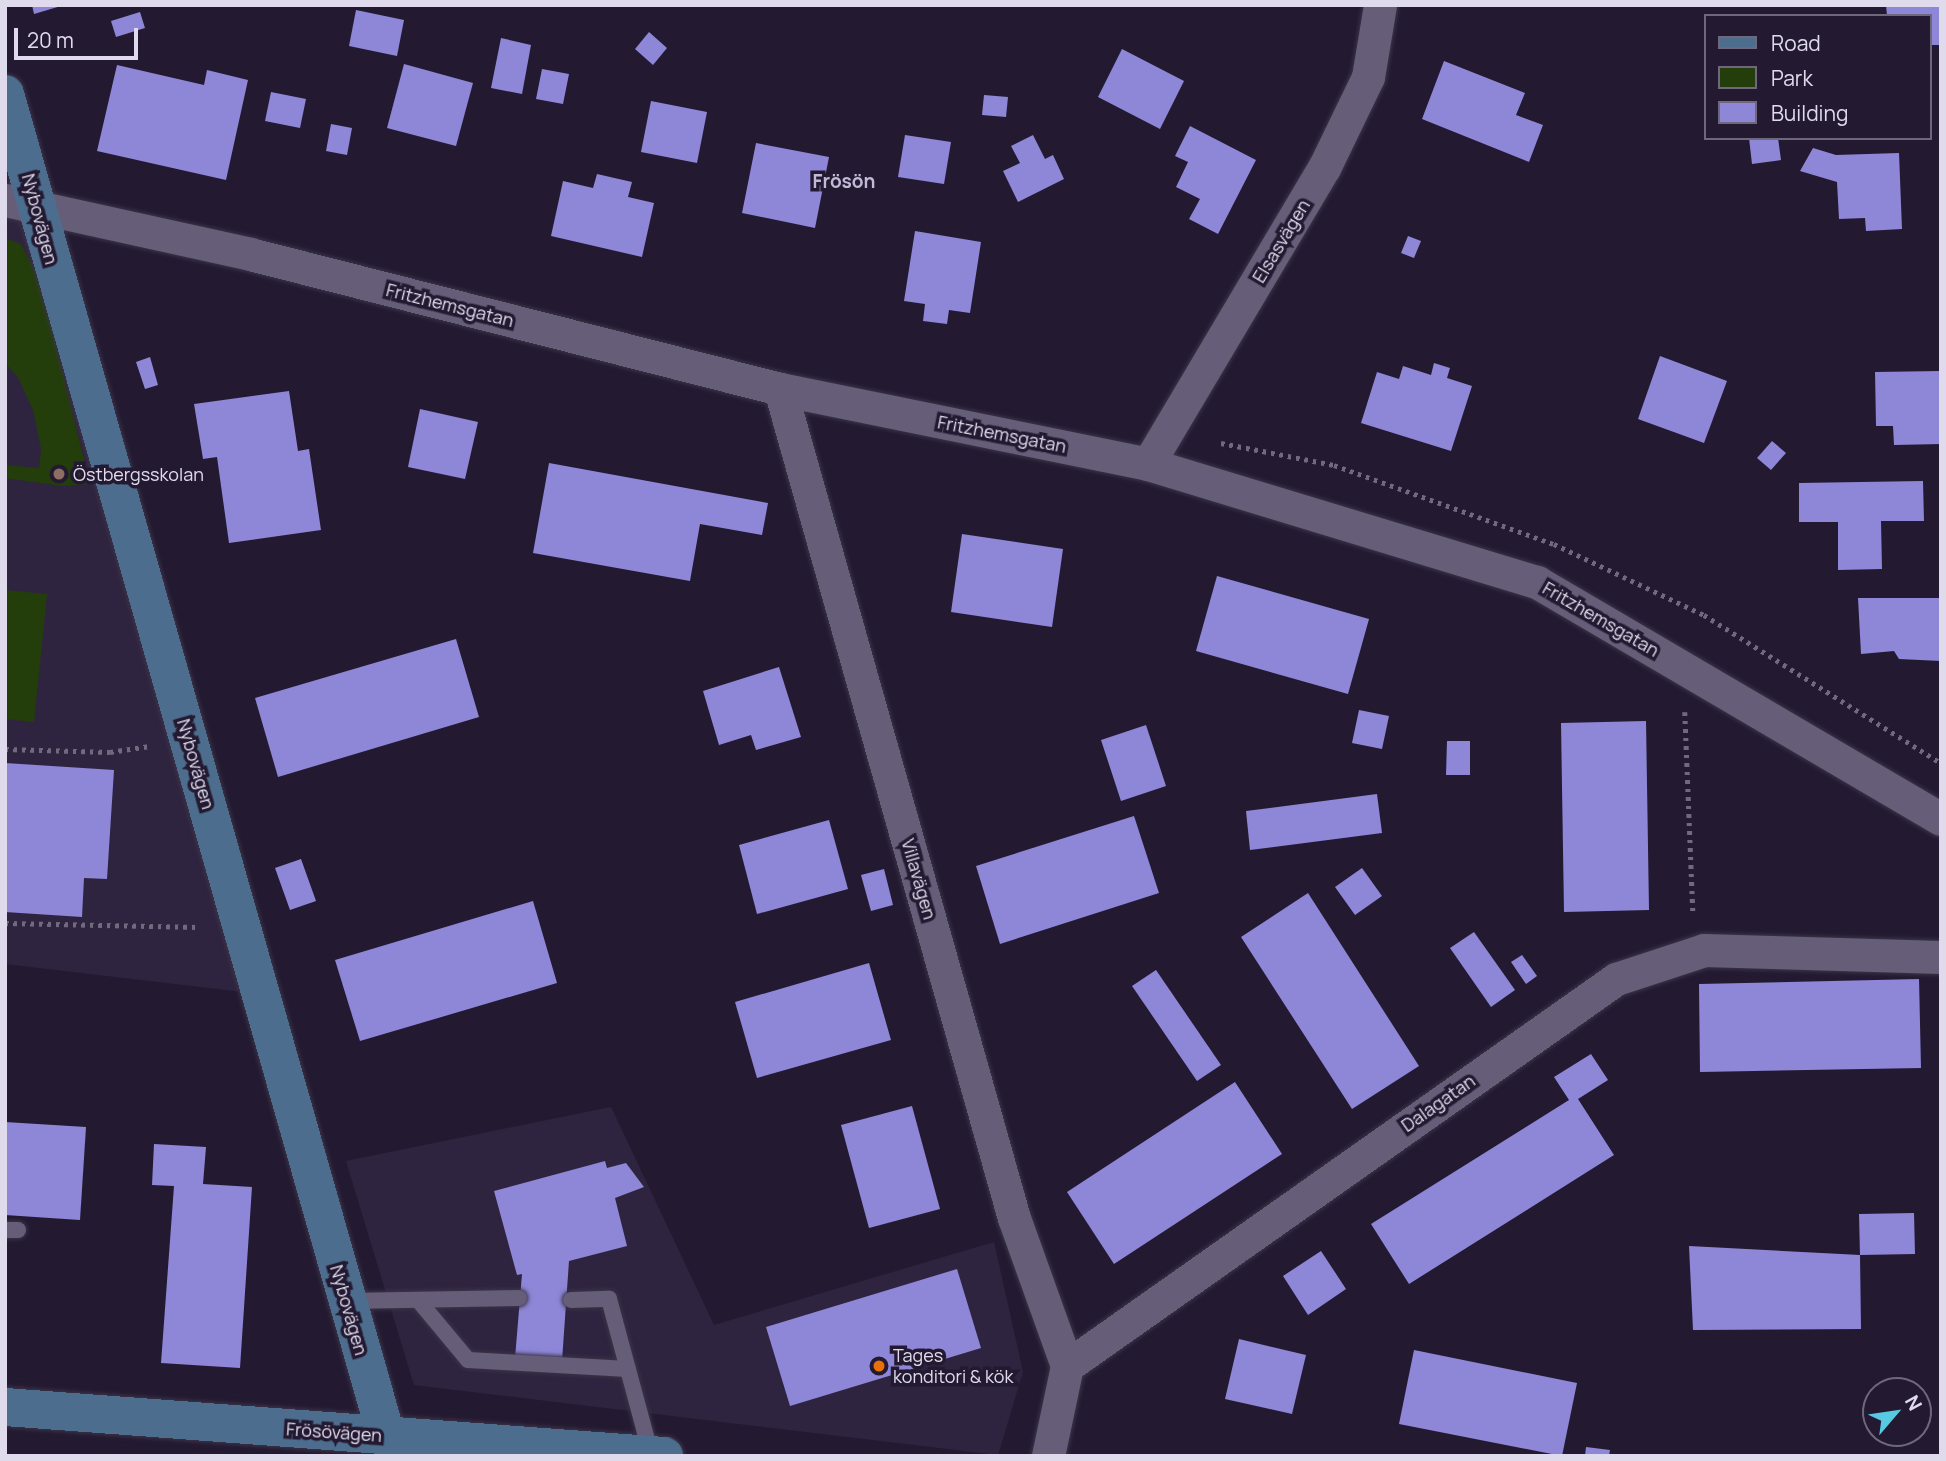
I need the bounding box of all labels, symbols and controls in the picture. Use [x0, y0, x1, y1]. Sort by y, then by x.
scale bar [18, 14, 142, 58]
legend [1704, 14, 1932, 140]
text: 20 m [27, 26, 74, 54]
text: Road [1771, 29, 1821, 57]
text: Park [1771, 64, 1813, 92]
text: Building [1771, 99, 1848, 127]
street label: Nybovägen [18, 171, 62, 267]
district label: Frösön [813, 171, 875, 193]
street label: Elsasvägen [1248, 195, 1314, 287]
street label: Fritzhemsgatan [384, 279, 516, 331]
street label: Fritzhemsgatan [936, 411, 1068, 457]
place label: Östbergsskolan [73, 463, 204, 485]
marker: Östbergsskolan [51, 466, 67, 482]
street label: Fritzhemsgatan [1539, 577, 1663, 661]
street label: Nybovägen [173, 716, 219, 812]
street label: Villavägen [897, 836, 941, 922]
street label: Dalagatan [1397, 1070, 1479, 1136]
street label: Nybovägen [326, 1262, 372, 1358]
place label: Tages konditori & kök [893, 1345, 1013, 1388]
marker: Tages konditori & kök [871, 1358, 887, 1374]
north arrow [1862, 1377, 1932, 1447]
text: N [1899, 1391, 1928, 1415]
street label: Frösövägen [285, 1418, 383, 1446]

